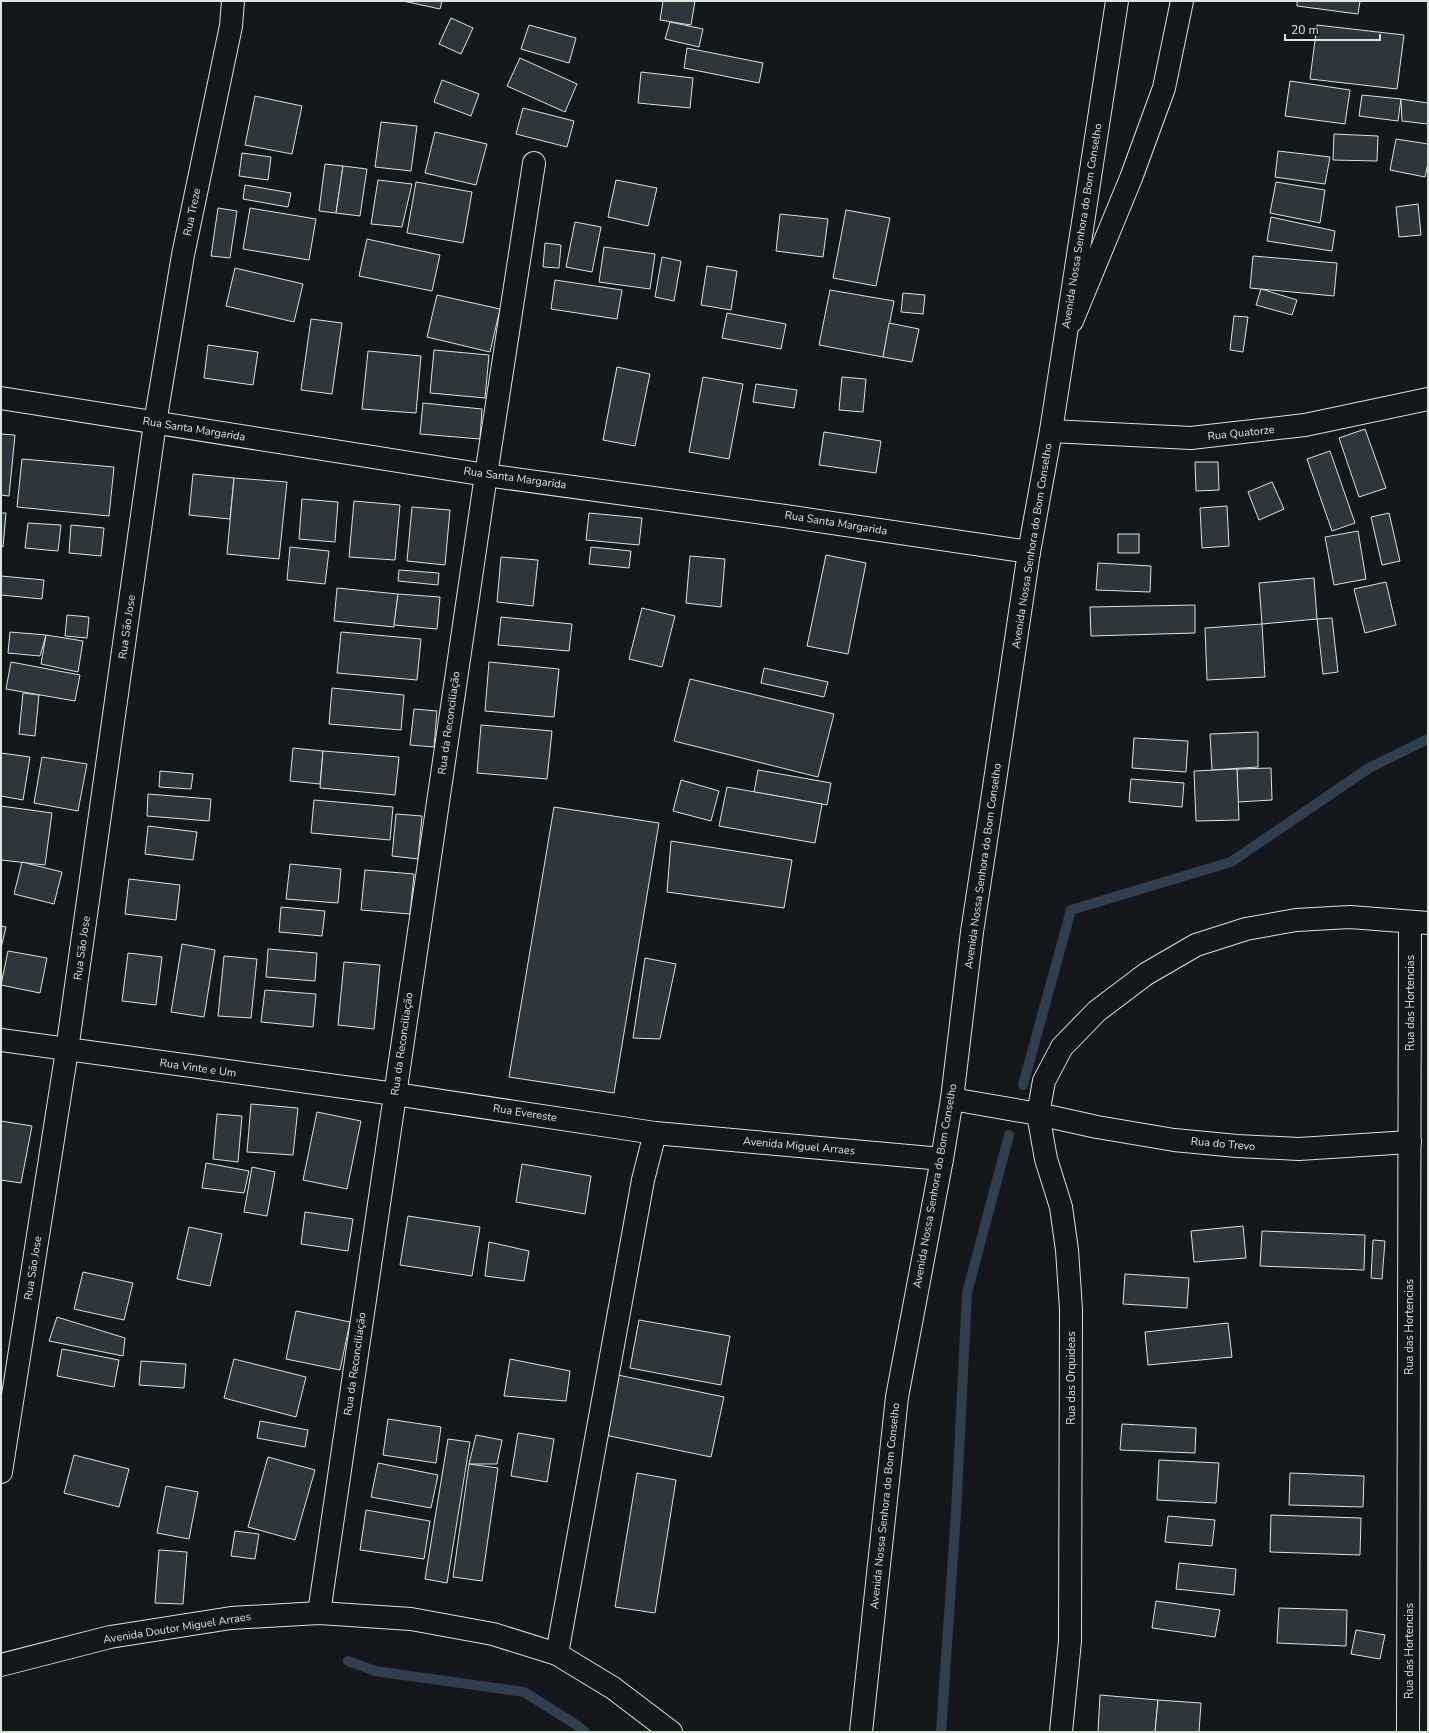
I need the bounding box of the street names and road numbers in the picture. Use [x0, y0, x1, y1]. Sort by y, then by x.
street label: Avenida Nossa Senhora do Bom Conselho [1058, 122, 1106, 330]
street label: Rua Treze [180, 187, 204, 237]
street label: Rua Santa Margarida [142, 413, 247, 445]
street label: Rua Quatorze [1207, 422, 1275, 444]
street label: Avenida Nossa Senhora do Bom Conselho [1008, 442, 1056, 650]
street label: Rua Santa Margarida [463, 463, 568, 493]
street label: Rua Santa Margarida [784, 507, 889, 539]
street label: Rua São Jose [115, 594, 139, 660]
street label: Rua da Reconciliação [434, 670, 464, 776]
street label: Avenida Nossa Senhora do Bom Conselho [961, 762, 1005, 970]
street label: Rua São Jose [70, 915, 94, 981]
street label: Rua das Hortencias [1403, 955, 1418, 1051]
street label: Rua da Reconciliação [387, 991, 417, 1097]
street label: Rua Vinte e Um [159, 1055, 237, 1081]
street label: Avenida Nossa Senhora do Bom Conselho [910, 1082, 960, 1290]
street label: Rua Evereste [492, 1101, 558, 1125]
street label: Avenida Miguel Arraes [742, 1134, 856, 1158]
street label: Rua do Trevo [1190, 1134, 1256, 1154]
street label: Rua São Jose [21, 1235, 45, 1301]
street label: Rua das Hortencias [1402, 1279, 1417, 1375]
street label: Rua da Reconciliação [340, 1311, 370, 1417]
street label: Rua das Orquideas [1064, 1331, 1079, 1425]
street label: Avenida Nossa Senhora do Bom Conselho [867, 1402, 903, 1610]
street label: Rua das Hortencias [1402, 1603, 1417, 1699]
street label: Avenida Doutor Miguel Arraes [102, 1609, 252, 1647]

